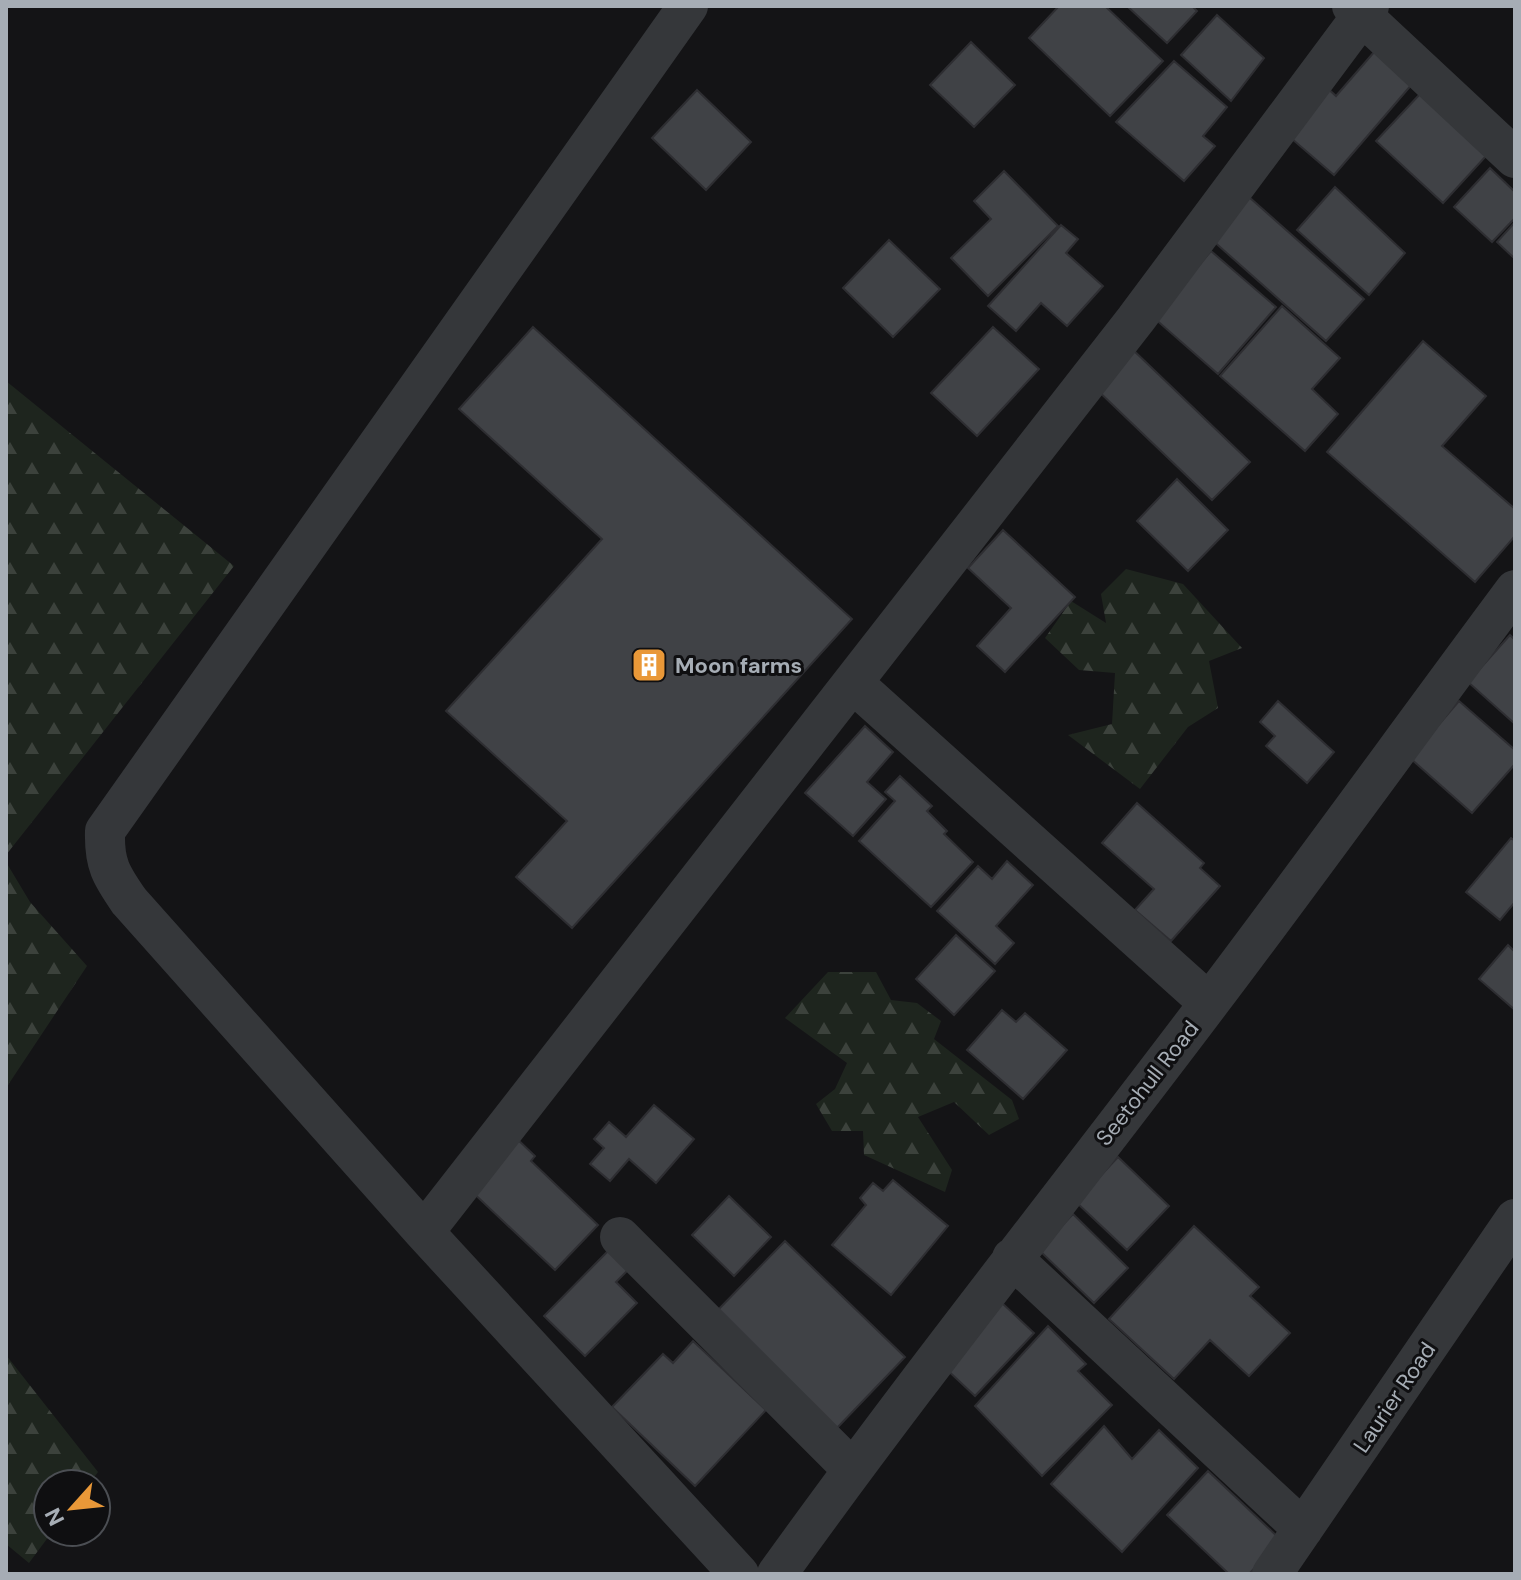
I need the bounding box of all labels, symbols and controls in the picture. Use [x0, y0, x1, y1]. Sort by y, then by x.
building icon: Moon farms [630, 646, 668, 684]
place label: Moon farms [675, 651, 802, 680]
street label: Seetohull Road [1090, 1015, 1205, 1152]
street label: Laurier Road [1347, 1336, 1442, 1458]
north arrow [32, 1468, 112, 1548]
text: N [38, 1503, 71, 1531]

